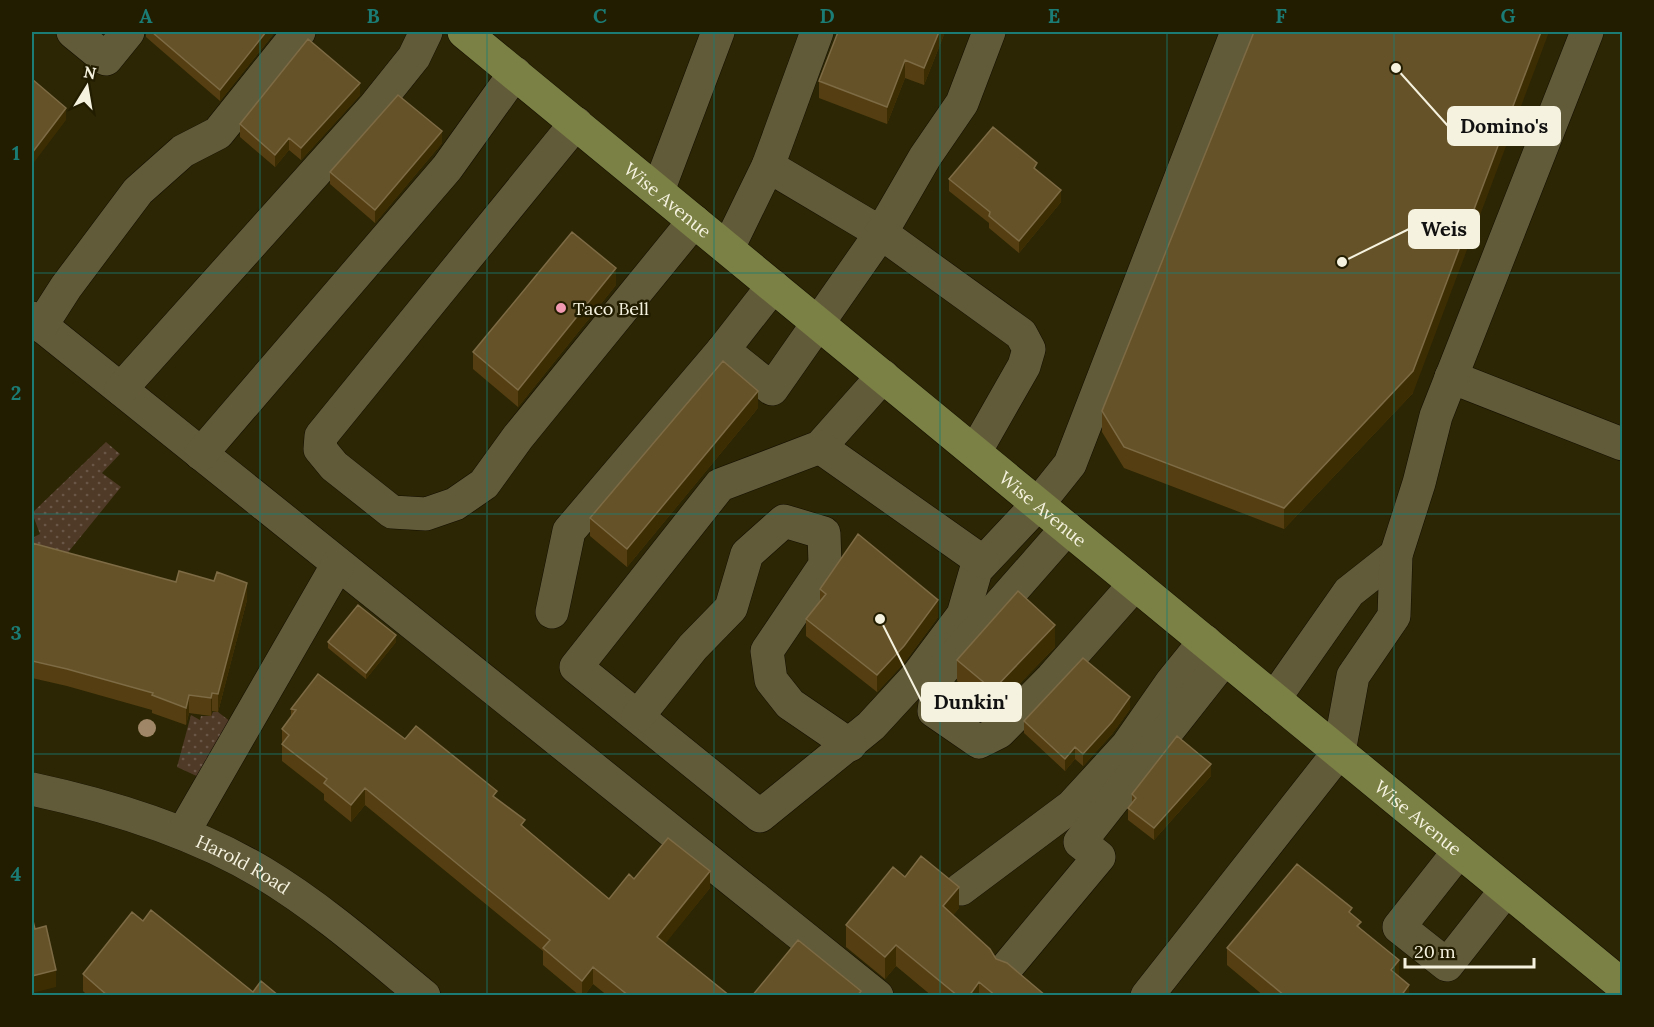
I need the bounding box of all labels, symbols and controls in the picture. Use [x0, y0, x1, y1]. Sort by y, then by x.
text: A [139, 3, 153, 28]
text: B [366, 3, 380, 28]
text: C [593, 3, 607, 28]
text: D [819, 3, 835, 28]
text: E [1048, 3, 1060, 28]
text: F [1275, 3, 1287, 28]
text: G [1500, 3, 1516, 28]
north arrow [57, 57, 117, 117]
text: N [82, 61, 98, 83]
callout: Domino's [1448, 107, 1560, 145]
text: Domino's [1460, 113, 1548, 138]
text: 1 [12, 140, 20, 165]
street label: Wise Avenue [619, 157, 717, 243]
callout: Weis [1409, 210, 1479, 248]
text: Weis [1421, 216, 1467, 241]
place label: Taco Bell [573, 297, 649, 320]
marker: Taco Bell [554, 301, 568, 315]
text: 2 [11, 380, 21, 405]
street label: Wise Avenue [995, 466, 1092, 552]
text: 3 [10, 620, 22, 645]
callout: Dunkin' [922, 683, 1021, 721]
text: Dunkin' [934, 689, 1008, 714]
street label: Wise Avenue [1370, 775, 1467, 860]
street label: Harold Road [193, 829, 295, 899]
text: 4 [11, 861, 22, 886]
scale bar [1405, 931, 1534, 969]
text: 20 m [1414, 940, 1456, 963]

